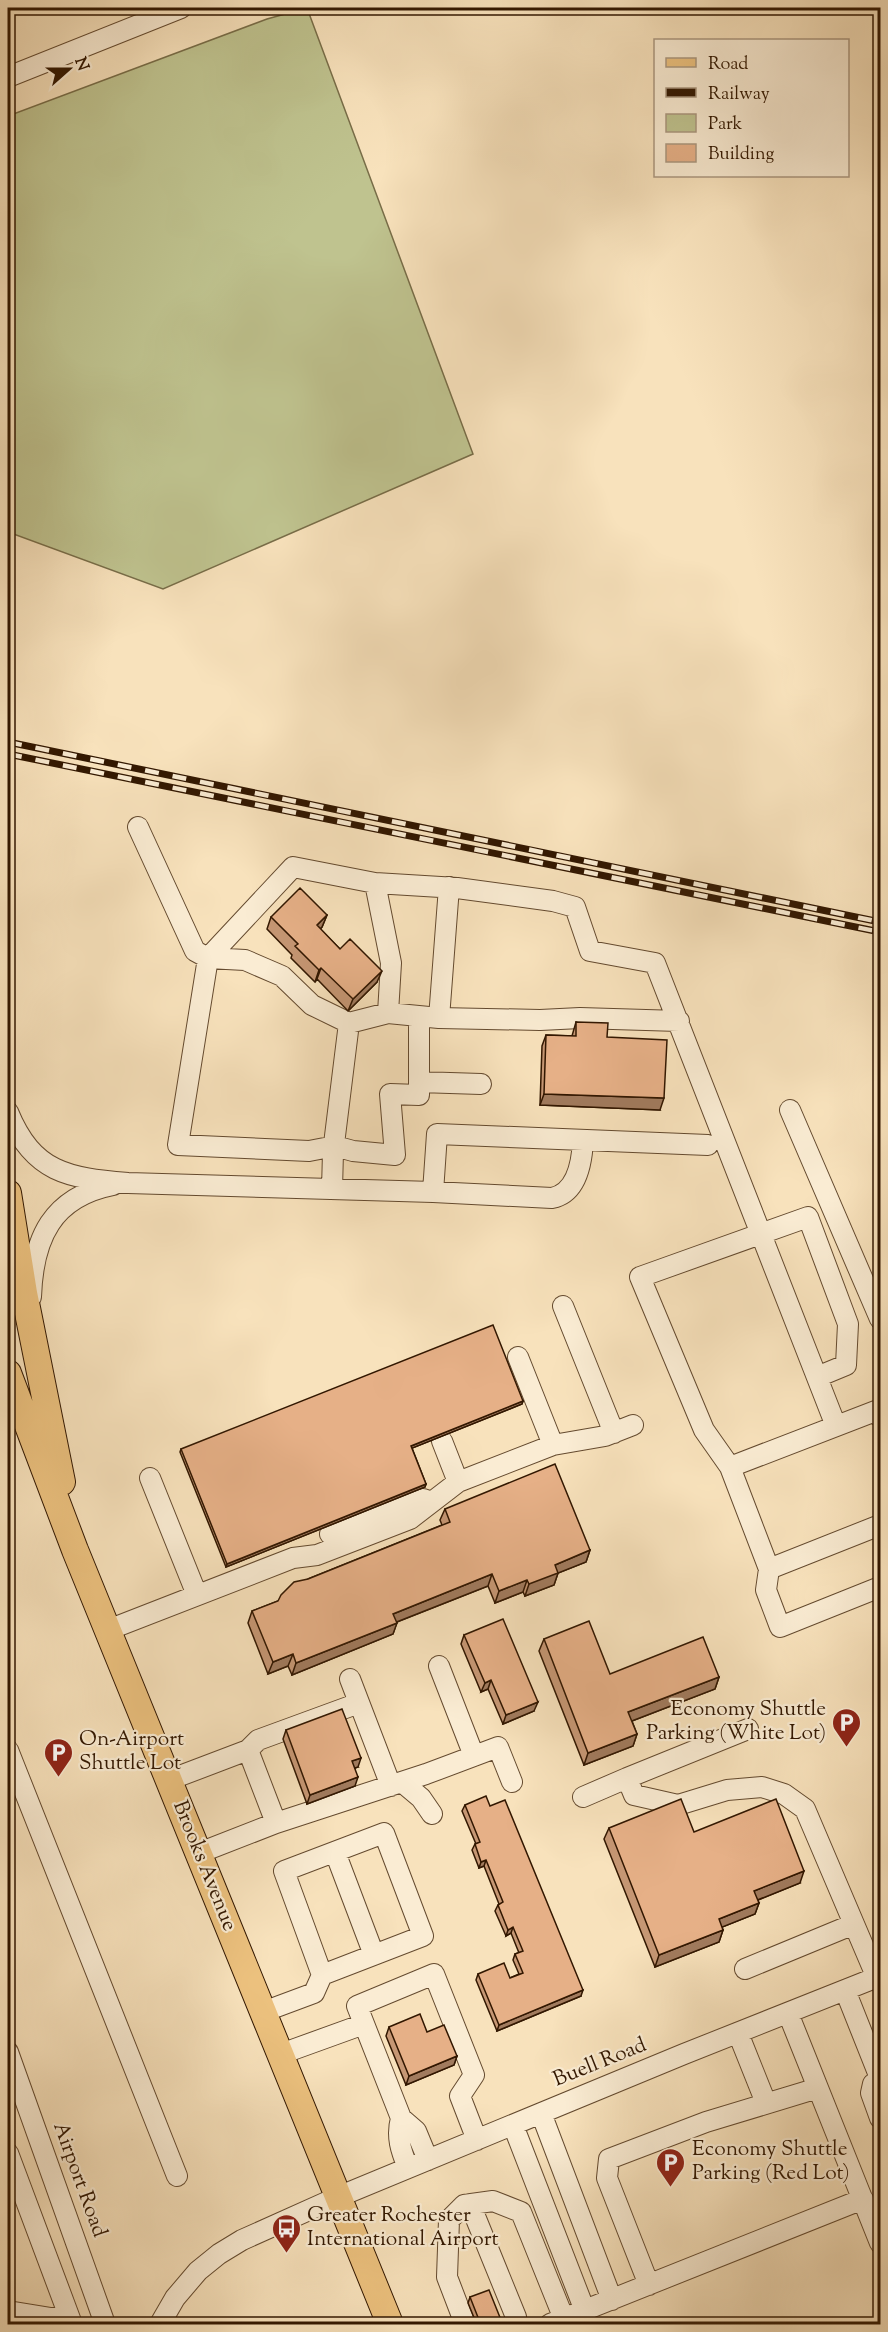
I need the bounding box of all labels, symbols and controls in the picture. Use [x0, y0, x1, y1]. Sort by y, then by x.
north arrow [39, 39, 99, 99]
legend [654, 39, 849, 177]
text: Road [708, 52, 748, 78]
text: N [68, 54, 94, 75]
text: Railway [708, 82, 770, 108]
text: Park [708, 112, 743, 138]
text: Building [708, 142, 774, 168]
place label: Economy Shuttle Parking (White Lot) [646, 1695, 826, 1749]
parking icon: Economy Shuttle Parking (White Lot) [831, 1706, 863, 1748]
place label: On-Airport Shuttle Lot [79, 1725, 184, 1779]
parking icon: On-Airport Shuttle Lot [42, 1736, 74, 1778]
street label: Brooks Avenue [164, 1796, 244, 1936]
street label: Buell Road [549, 2031, 651, 2095]
street label: Airport Road [44, 2118, 114, 2242]
place label: Economy Shuttle Parking (Red Lot) [692, 2135, 850, 2189]
parking icon: Economy Shuttle Parking (Red Lot) [655, 2146, 687, 2188]
place label: Greater Rochester International Airport [307, 2201, 499, 2255]
bus stop icon: Greater Rochester International Airport [270, 2212, 302, 2254]

